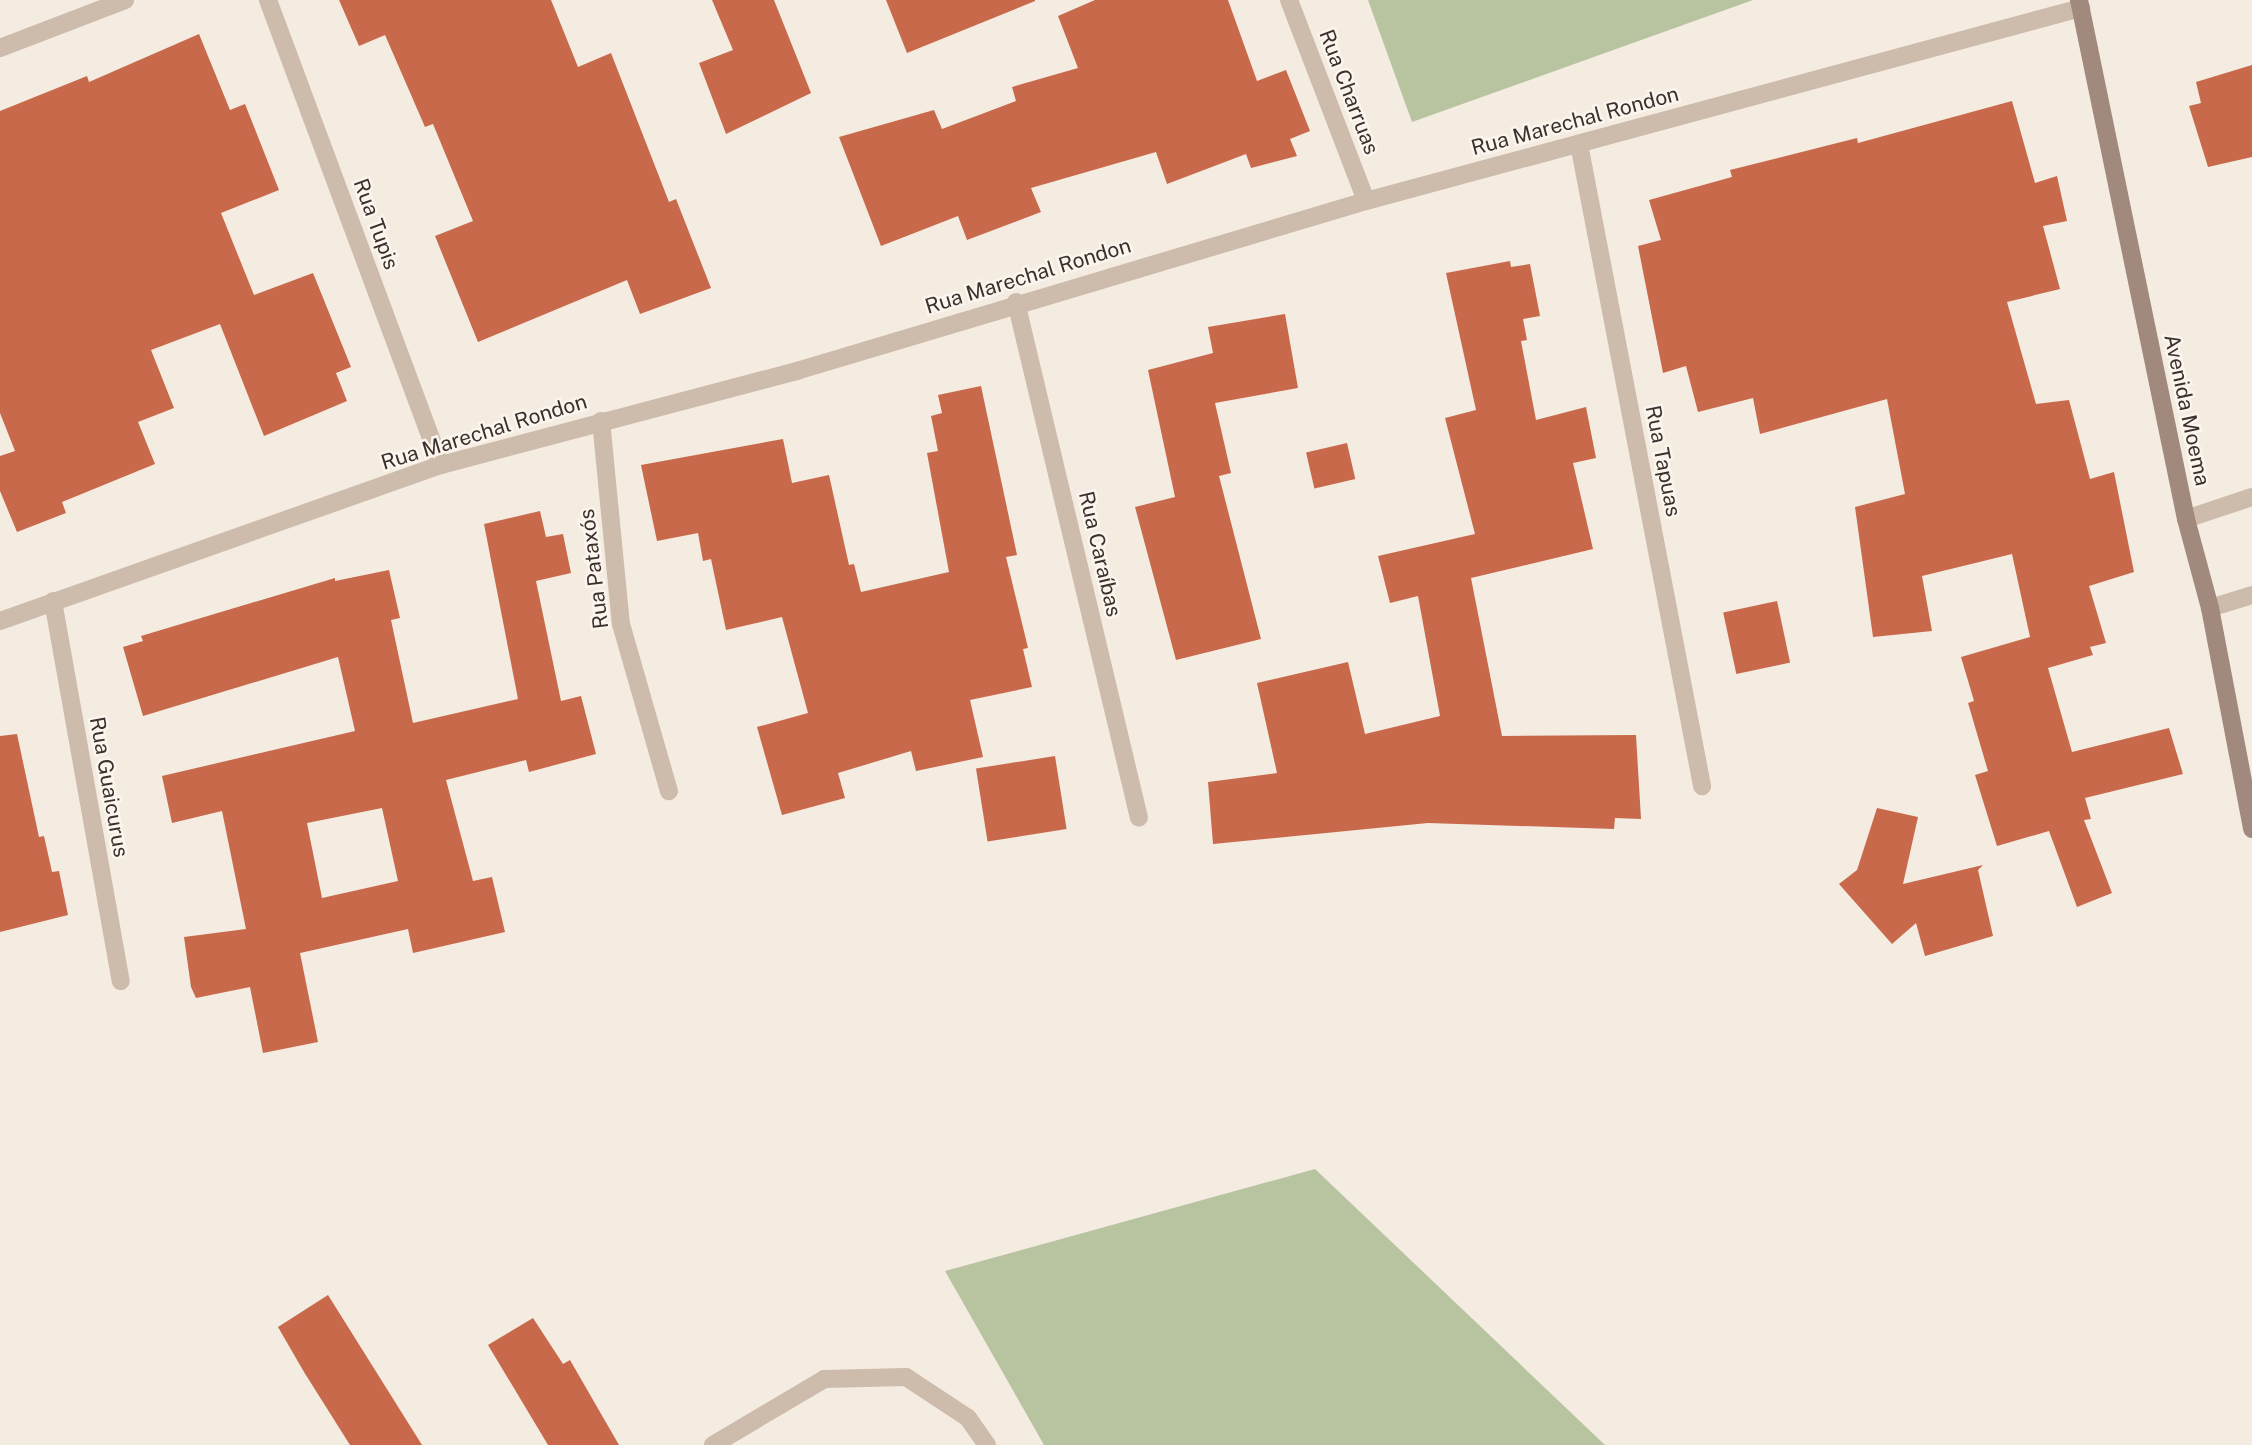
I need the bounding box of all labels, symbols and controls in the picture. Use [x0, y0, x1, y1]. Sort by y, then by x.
street label: Rua Charruas [1314, 26, 1384, 158]
street label: Rua Marechal Rondon [1468, 81, 1682, 161]
street label: Rua Tupis [348, 175, 404, 273]
street label: Rua Marechal Rondon [922, 233, 1134, 319]
street label: Avenida Moema [2159, 332, 2215, 488]
street label: Rua Marechal Rondon [378, 389, 590, 475]
street label: Rua Tapuas [1640, 403, 1686, 519]
street label: Rua Caraíbas [1073, 489, 1127, 619]
street label: Rua Pataxós [574, 508, 614, 630]
street label: Rua Guaicurus [84, 715, 134, 859]

